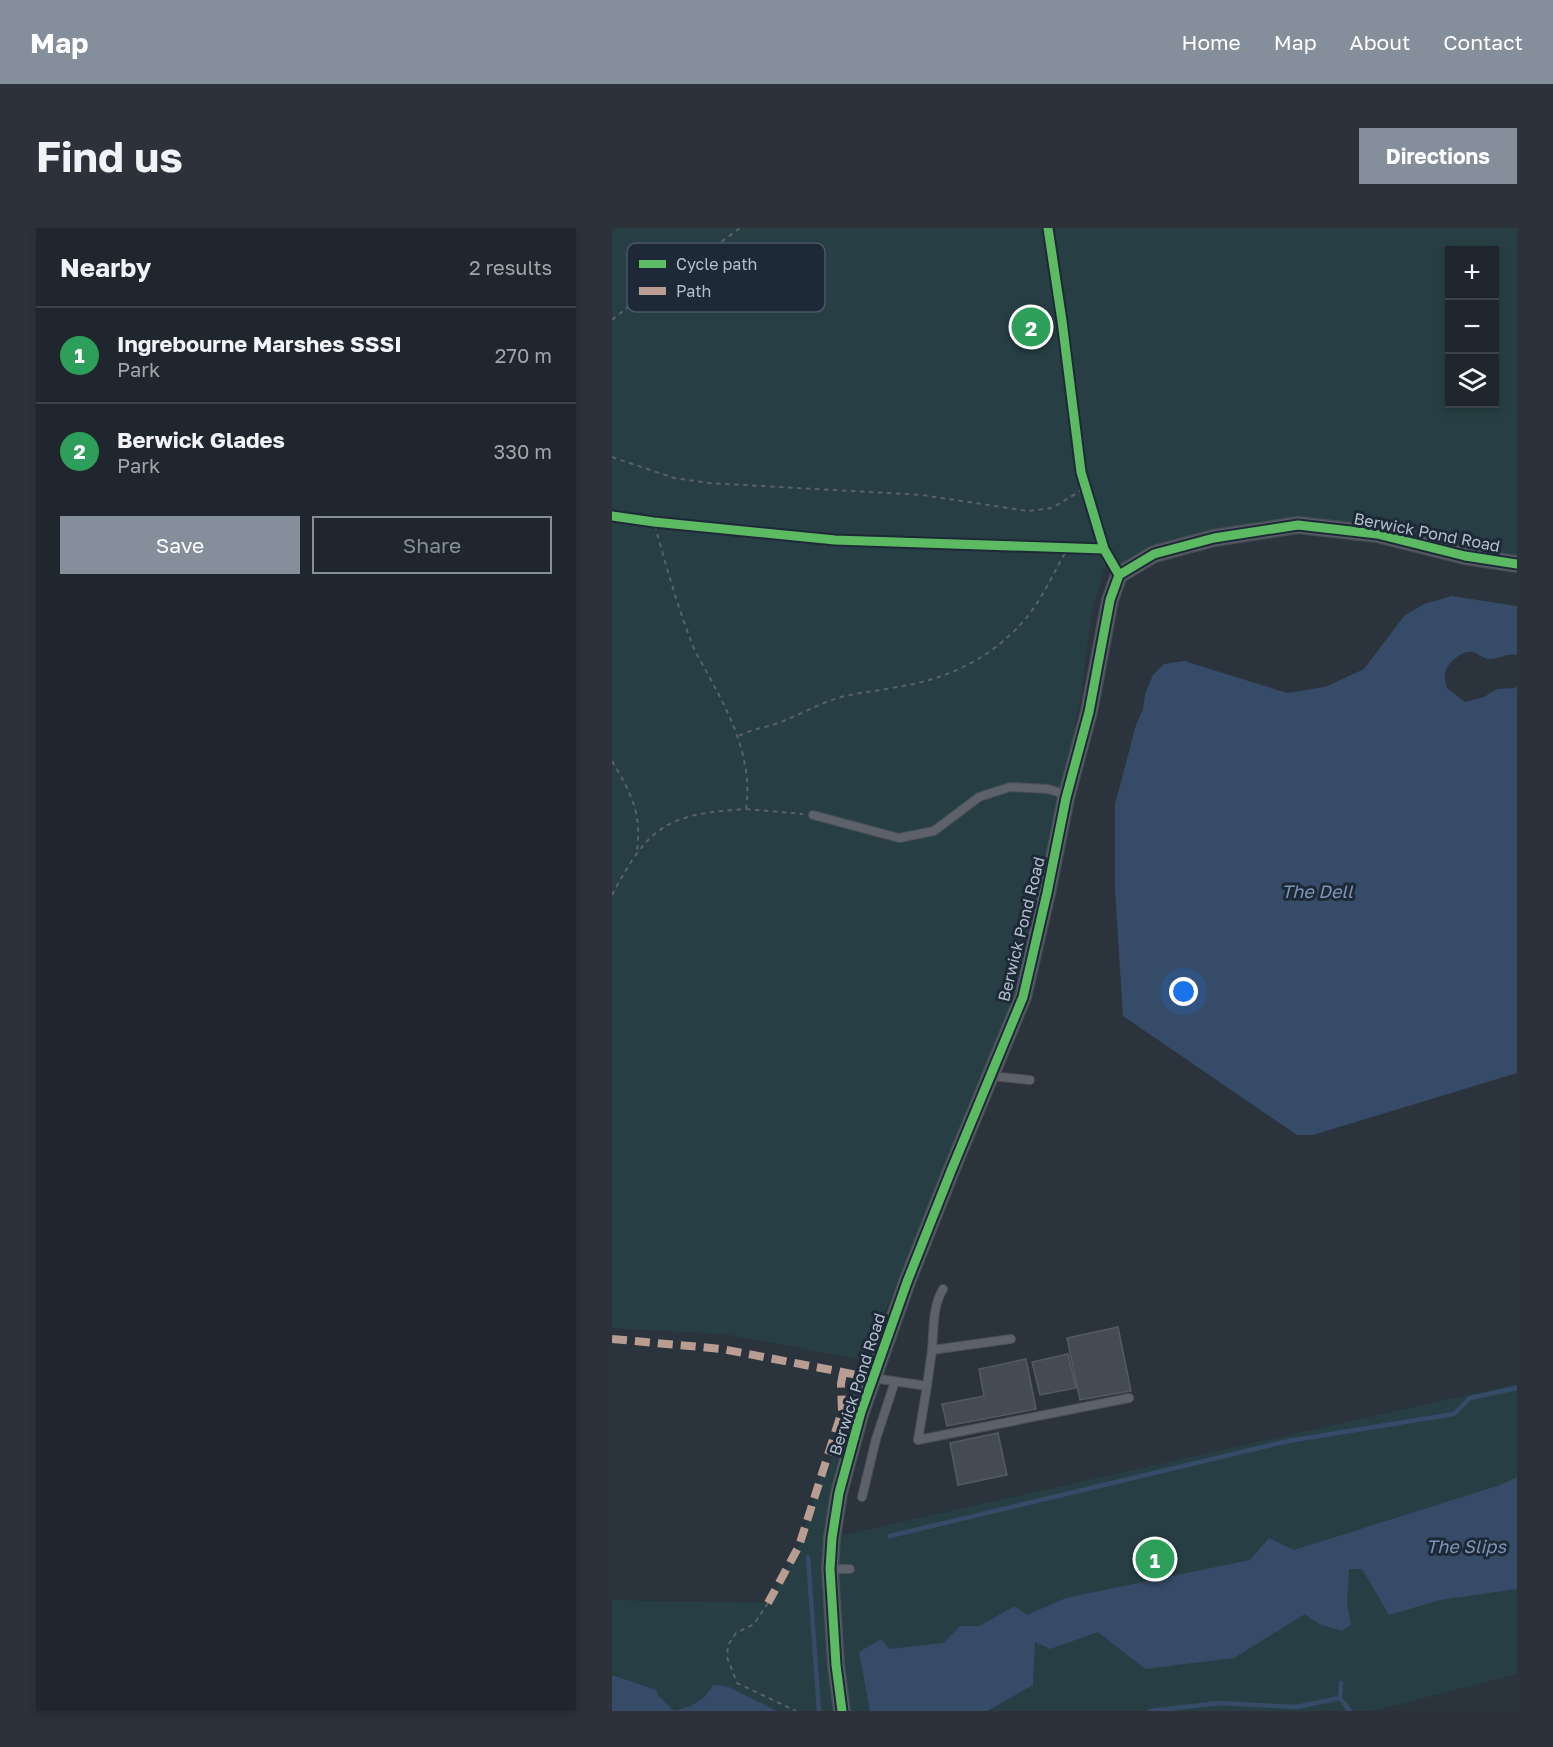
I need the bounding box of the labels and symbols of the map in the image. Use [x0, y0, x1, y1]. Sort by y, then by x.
legend [627, 243, 825, 312]
text: Cycle path [676, 254, 757, 274]
text: Path [676, 281, 711, 301]
pin: 2 [1012, 304, 1050, 350]
street label: Berwick Pond Road [1352, 508, 1502, 556]
street label: Berwick Pond Road [993, 855, 1049, 1003]
water label: The Dell [1281, 880, 1354, 902]
your location [1169, 977, 1198, 1006]
street label: Berwick Pond Road [825, 1310, 889, 1458]
water label: The Slips [1426, 1535, 1507, 1557]
pin: 1 [1136, 1536, 1174, 1582]

